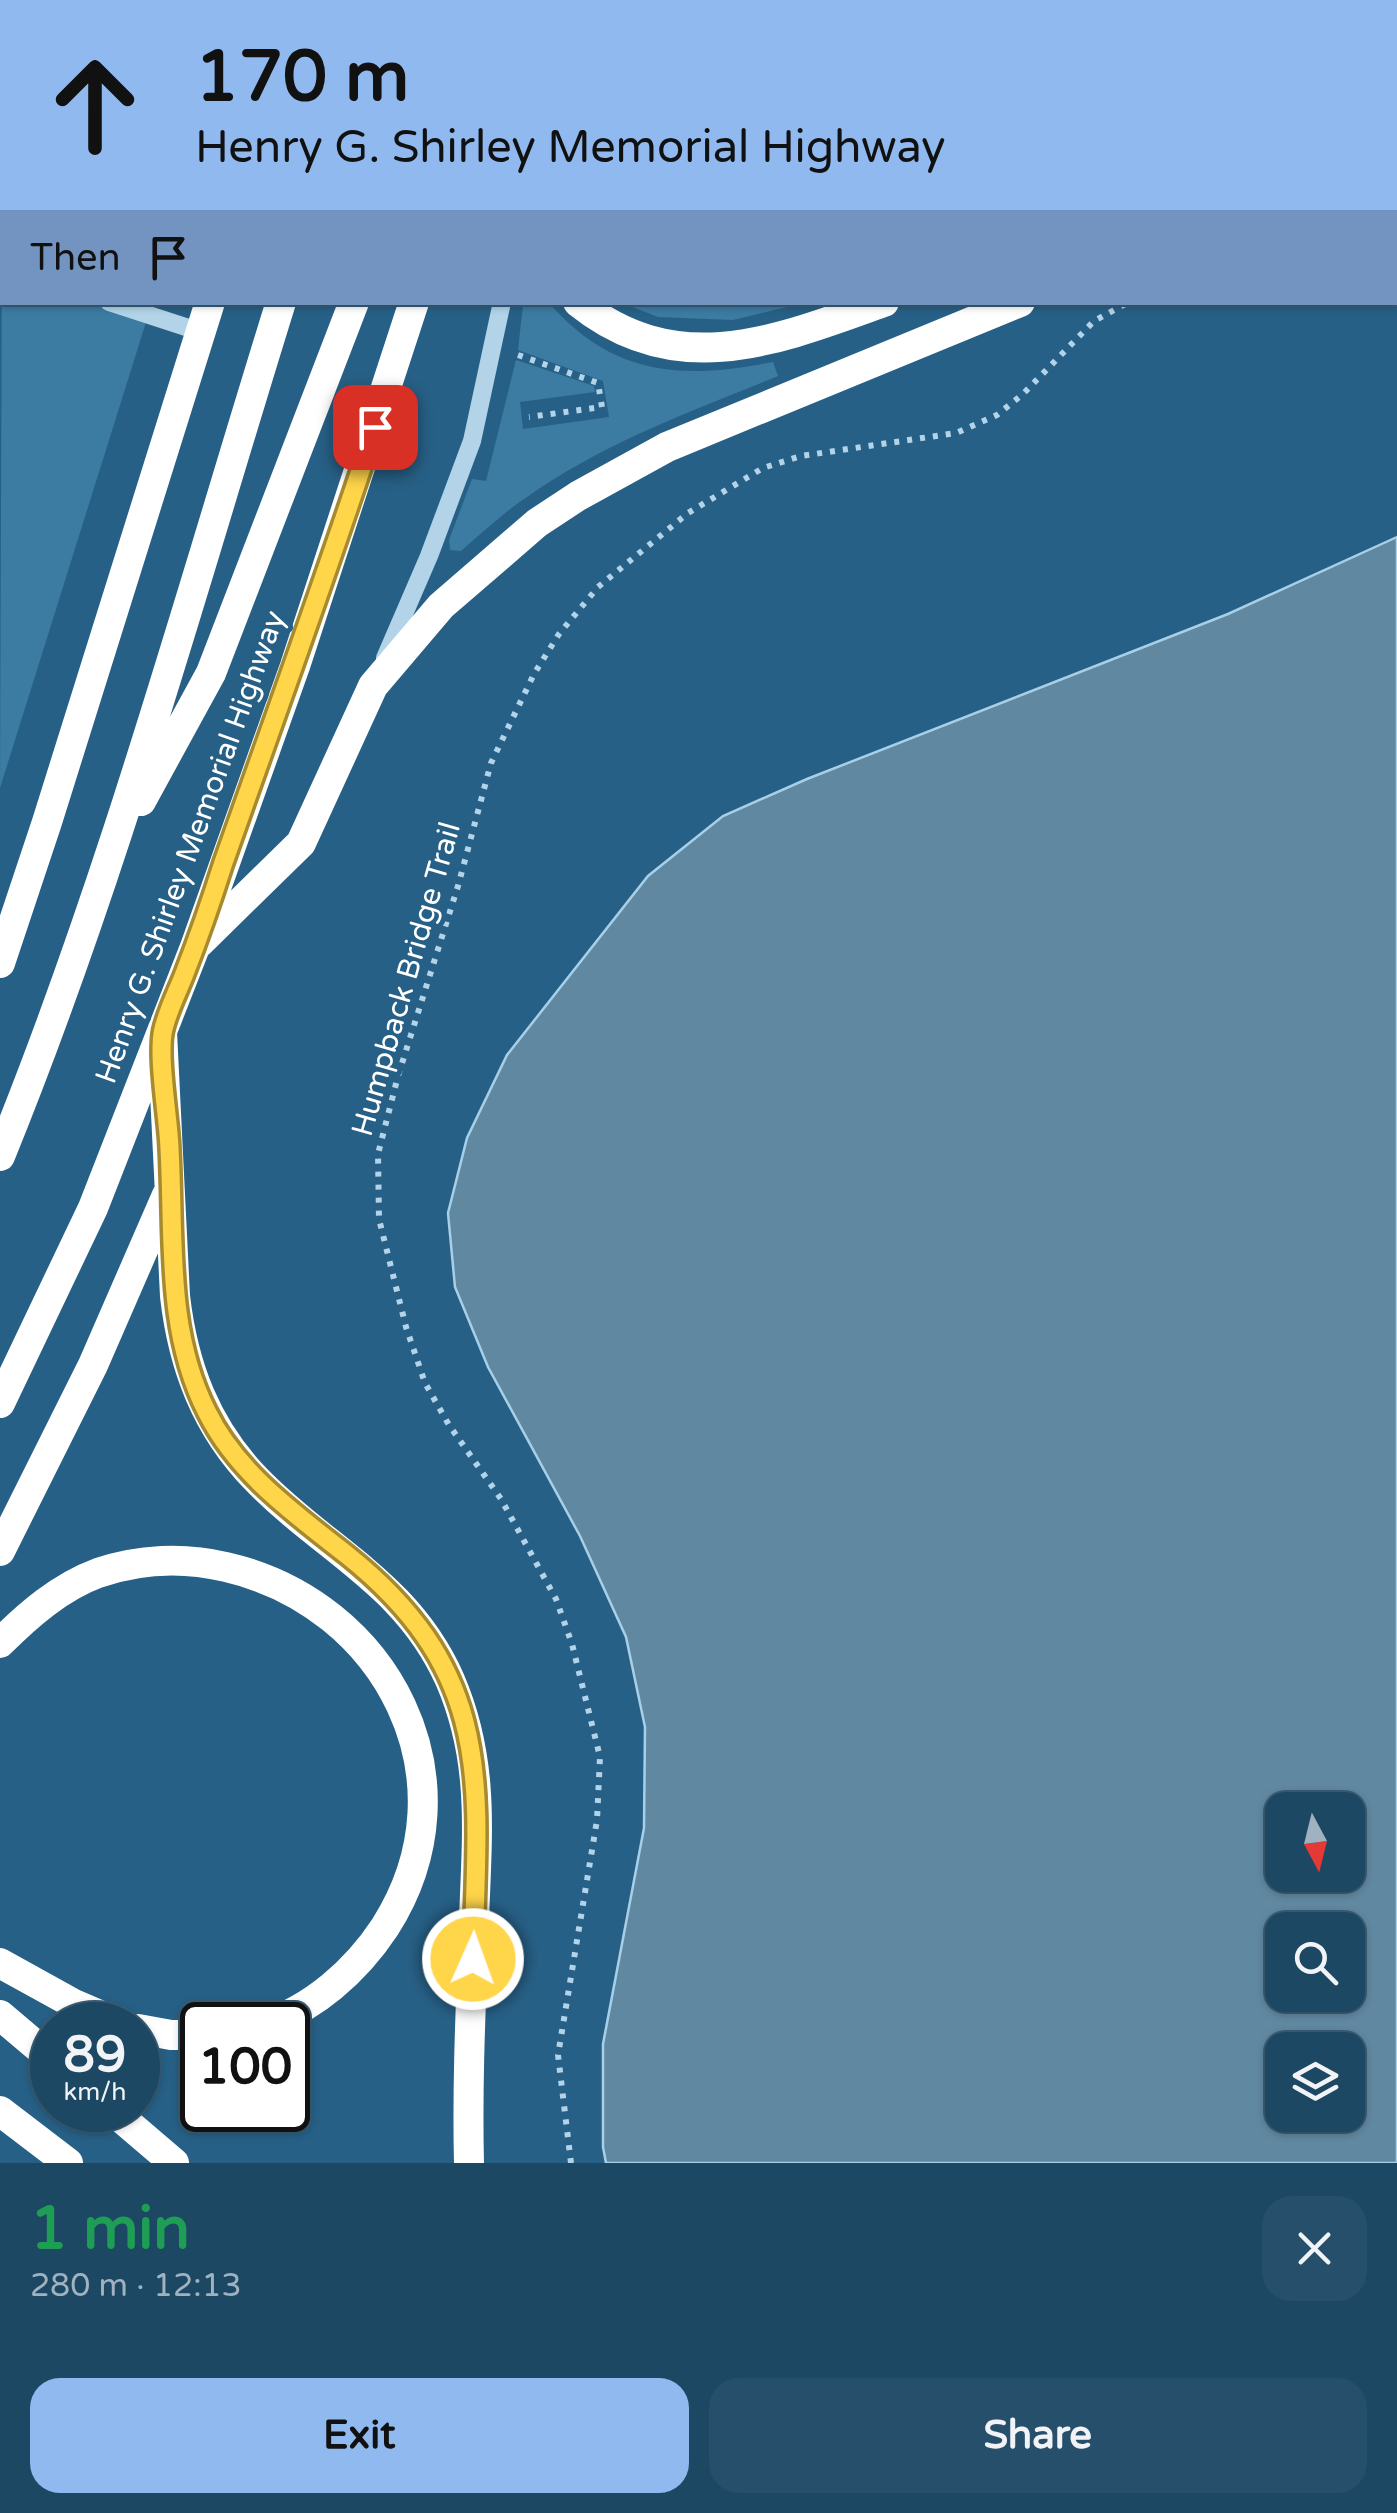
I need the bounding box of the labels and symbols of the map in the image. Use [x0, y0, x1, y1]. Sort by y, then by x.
pin [333, 385, 418, 470]
street label: Henry G. Shirley Memorial Highway [88, 606, 293, 1089]
street label: Humpback Bridge Trail [344, 818, 469, 1140]
north arrow [1265, 1792, 1365, 1892]
position arrow [421, 1907, 525, 2011]
speed limit sign: 100 [180, 2002, 310, 2132]

